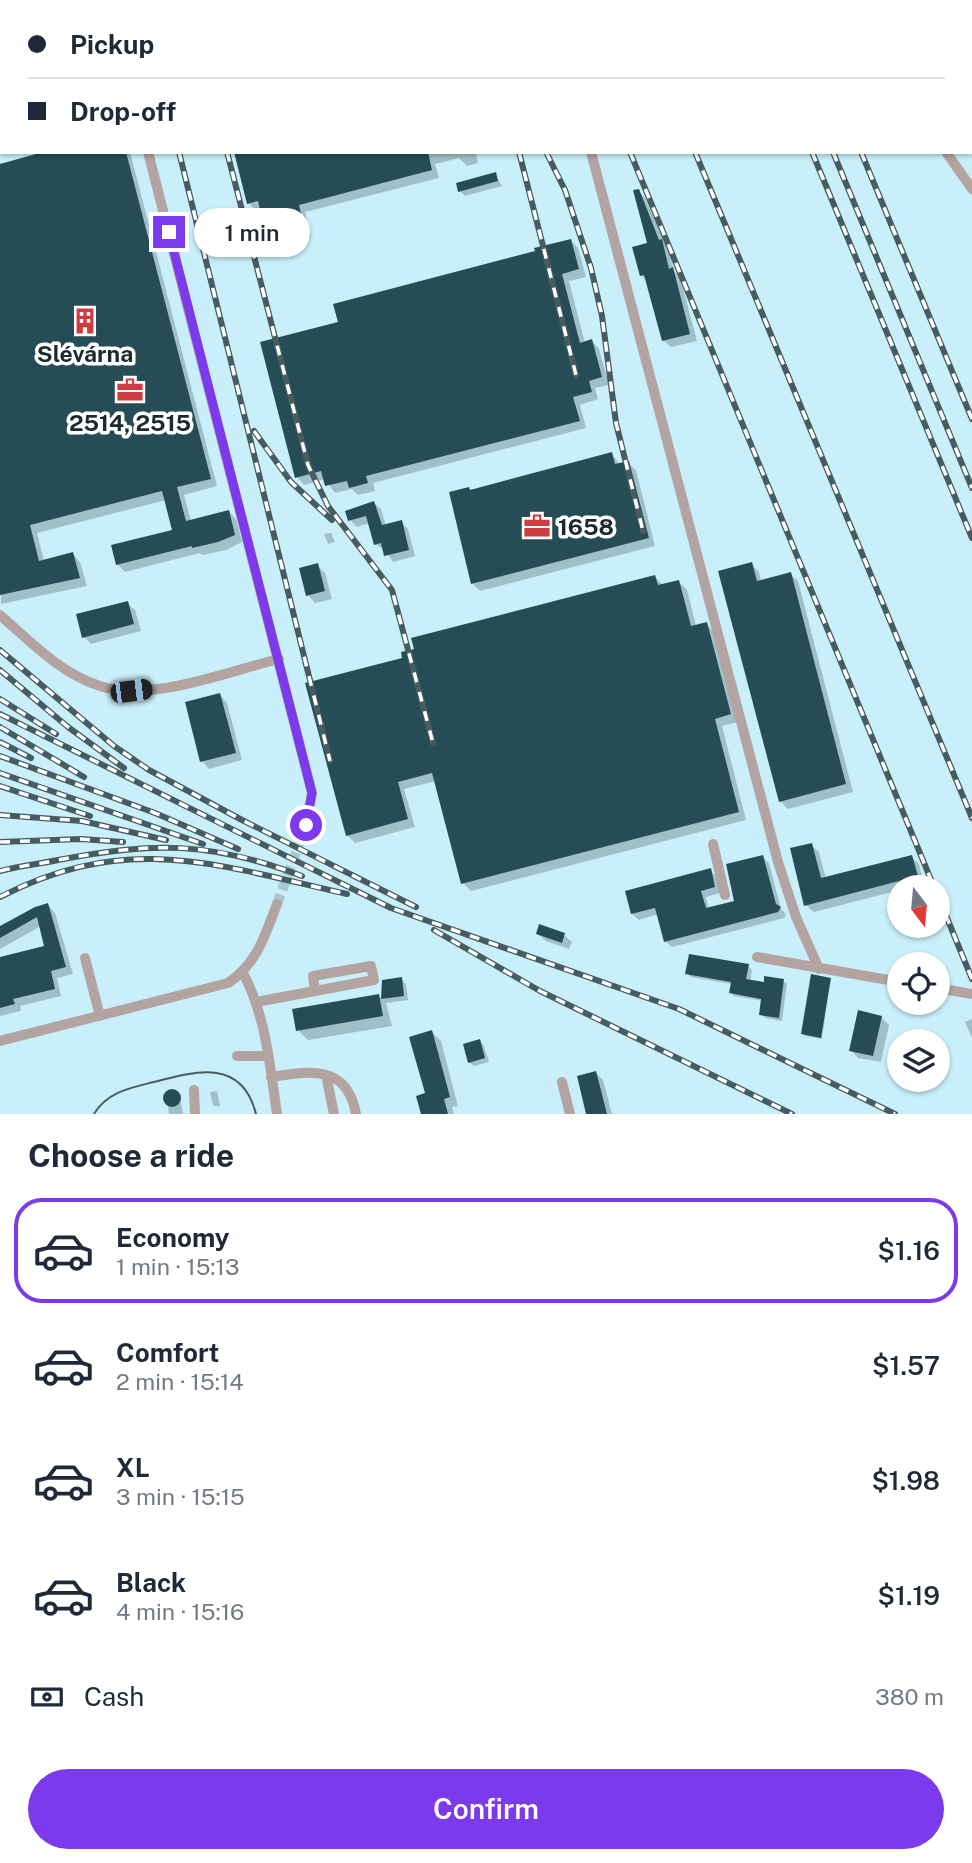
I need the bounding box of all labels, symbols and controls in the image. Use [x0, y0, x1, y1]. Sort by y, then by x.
text: Pickup [70, 29, 154, 60]
text: Drop-off [70, 96, 176, 127]
callout: 1 min [194, 208, 309, 256]
route end [153, 216, 185, 248]
text: 1 min [225, 219, 279, 246]
building icon: Slévárna [70, 306, 100, 336]
place label: Slévárna [37, 340, 133, 367]
office icon: 2514, 2515 [115, 375, 145, 405]
place label: 2514, 2515 [69, 409, 191, 436]
office icon: 1658 [522, 511, 552, 541]
place label: 1658 [558, 513, 614, 540]
car [109, 678, 154, 704]
route start [290, 809, 322, 841]
north arrow [887, 875, 950, 938]
map controls [887, 875, 950, 1092]
button: locate [887, 952, 950, 1015]
button: layers [887, 1029, 950, 1092]
text: Choose a ride [28, 1137, 234, 1174]
icon: car [32, 1219, 95, 1282]
text: Economy [116, 1222, 229, 1253]
text: $1.16 [878, 1235, 940, 1266]
text: 1 min · 15:13 [116, 1253, 239, 1280]
icon: car [32, 1334, 95, 1397]
text: Comfort [116, 1337, 219, 1368]
text: $1.57 [872, 1350, 940, 1381]
text: 2 min · 15:14 [116, 1368, 244, 1395]
icon: car [32, 1449, 95, 1512]
text: XL [116, 1452, 150, 1483]
text: $1.98 [871, 1465, 940, 1496]
text: 3 min · 15:15 [116, 1483, 245, 1510]
icon: car [32, 1564, 95, 1627]
text: Black [116, 1567, 186, 1598]
text: $1.19 [878, 1580, 940, 1611]
text: 4 min · 15:16 [116, 1598, 244, 1625]
icon: cash [28, 1678, 66, 1716]
text: Cash [84, 1681, 144, 1712]
text: 380 m [875, 1683, 944, 1710]
button: Confirm [28, 1769, 944, 1849]

